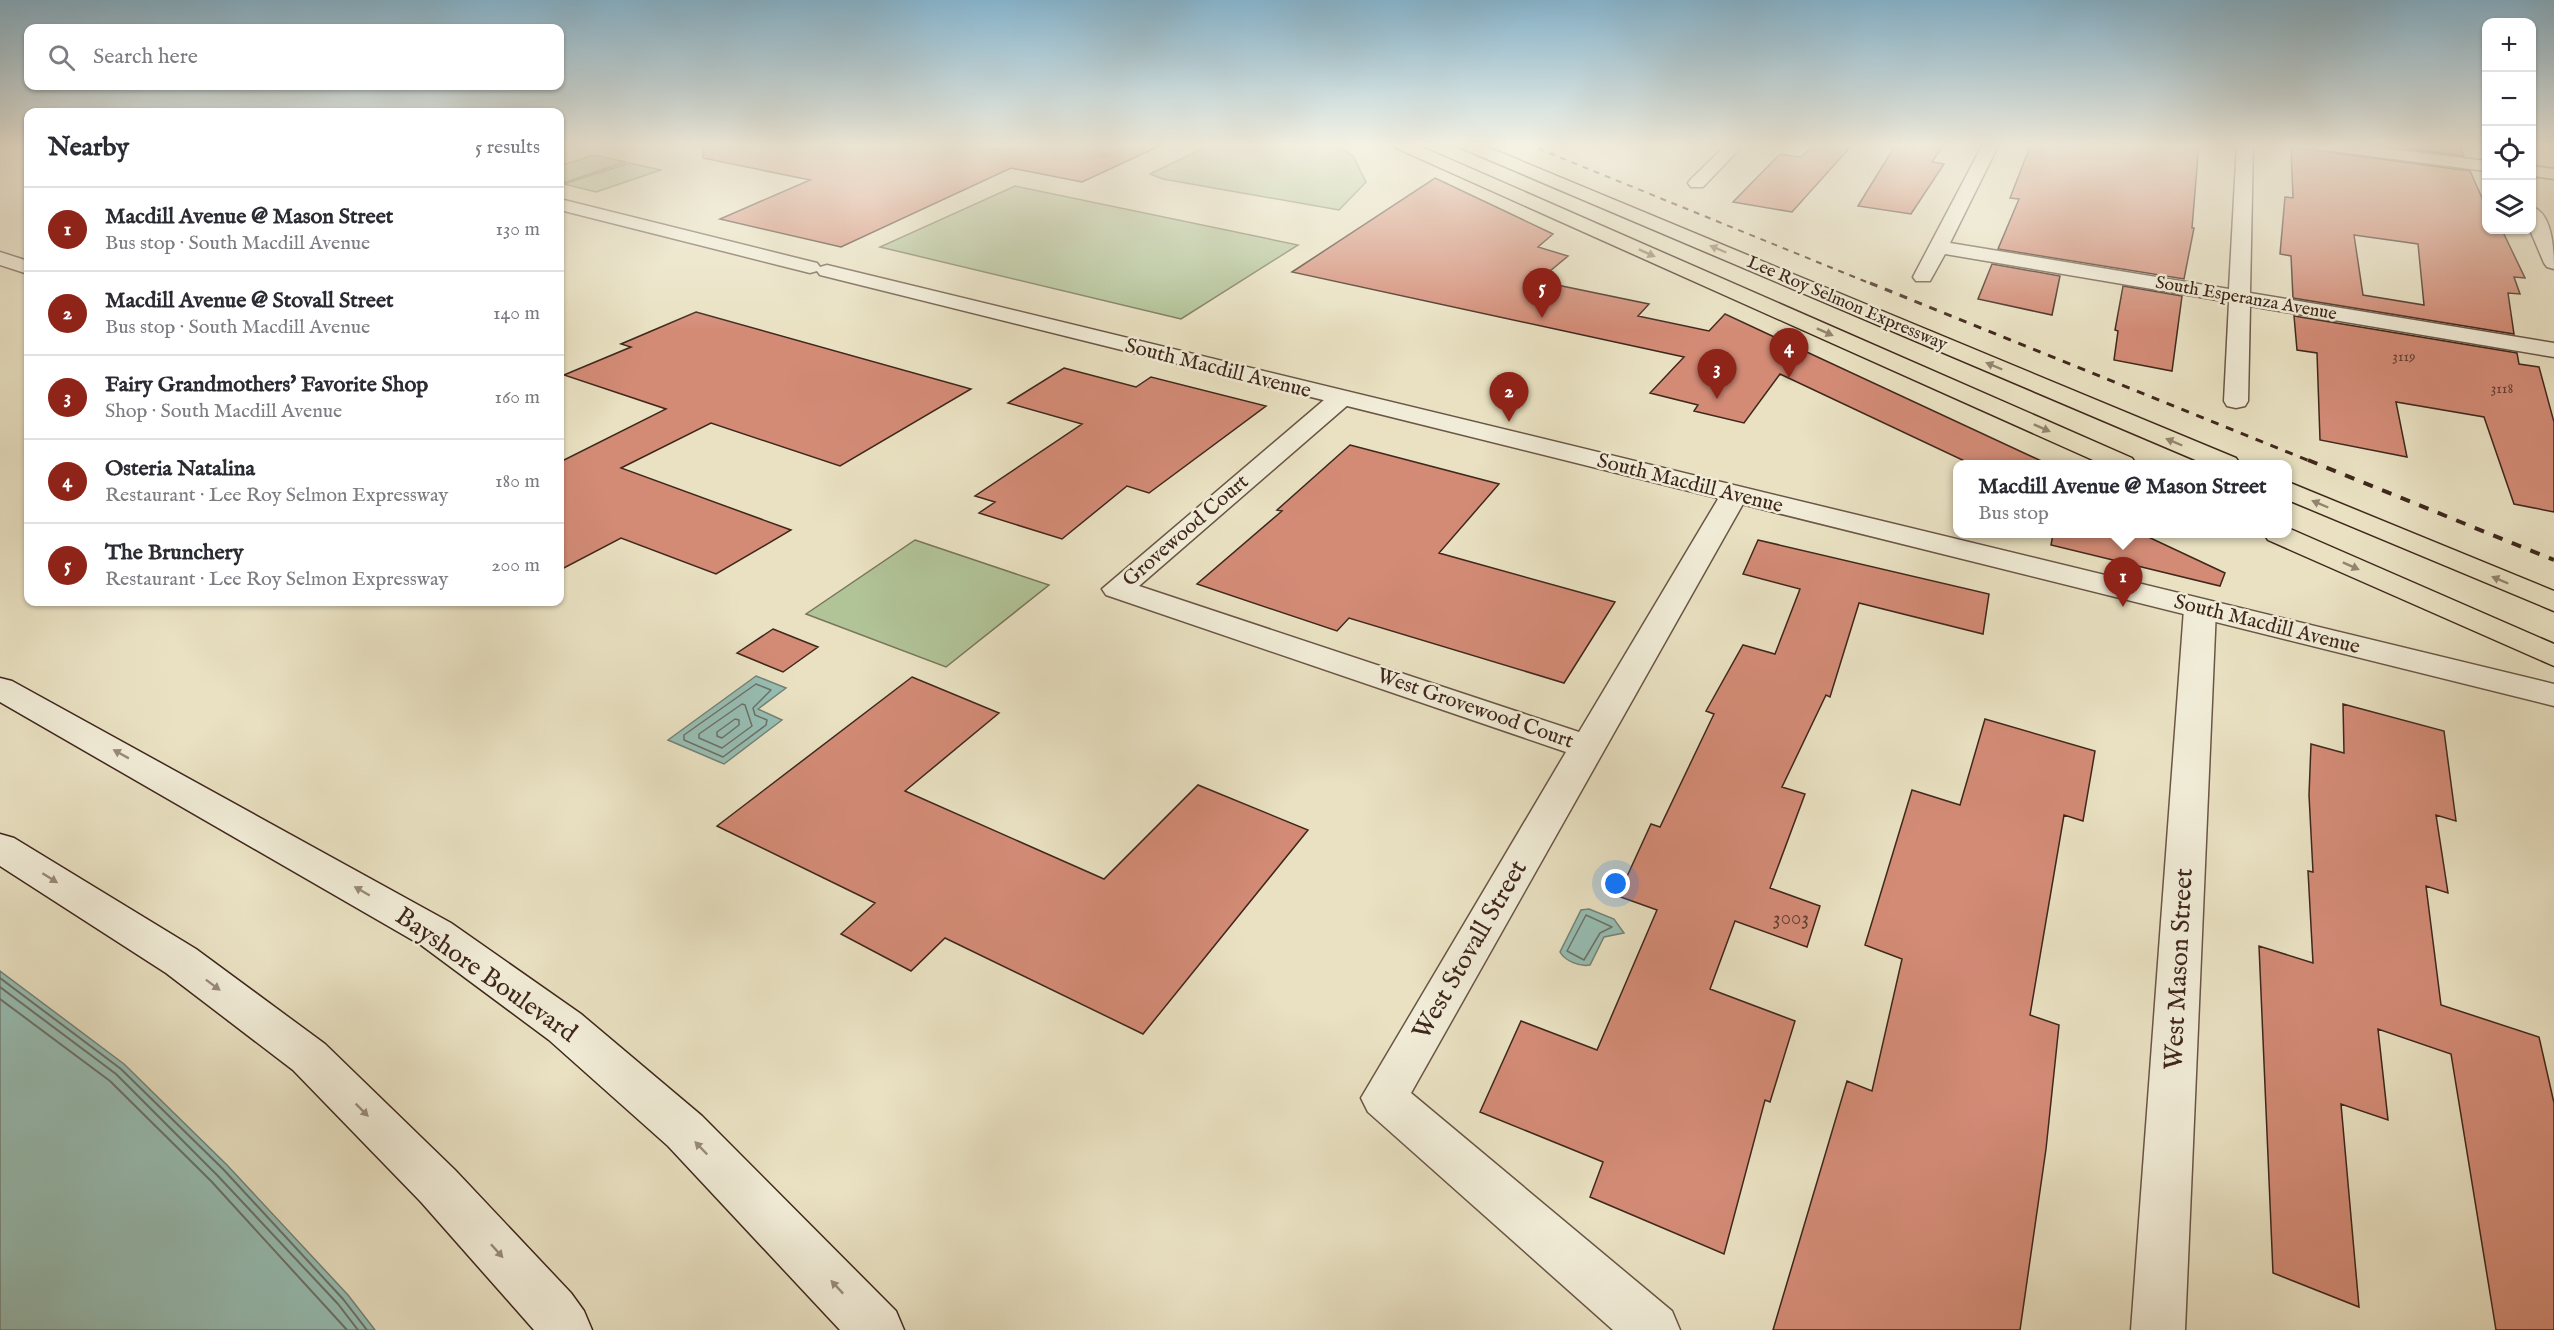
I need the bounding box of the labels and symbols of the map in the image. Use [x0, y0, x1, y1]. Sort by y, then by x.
one-way arrow [1708, 244, 1726, 254]
one-way arrow [1639, 248, 1657, 258]
street label: Lee Roy Selmon Expressway [1743, 251, 1951, 357]
pin: 5 [1522, 268, 1562, 318]
street label: South Esperanza Avenue [2154, 272, 2338, 326]
one-way arrow [1817, 327, 1835, 337]
pin: 4 [1770, 328, 1808, 378]
street label: South Macdill Avenue [1122, 333, 1314, 405]
house number: 3119 [2392, 347, 2416, 366]
pin: 3 [1698, 350, 1736, 399]
one-way arrow [1985, 361, 2003, 370]
pin: 2 [1490, 372, 1528, 422]
house number: 3118 [2491, 379, 2513, 398]
one-way arrow [2033, 424, 2051, 434]
one-way arrow [2164, 437, 2182, 447]
street label: South Macdill Avenue [1594, 448, 1786, 520]
street label: Grovewood Court [1117, 469, 1255, 593]
one-way arrow [2311, 499, 2329, 509]
pin: 1 [2104, 558, 2142, 607]
one-way arrow [2342, 561, 2360, 571]
one-way arrow [2491, 574, 2509, 584]
street label: South Macdill Avenue [2171, 589, 2363, 661]
street label: West Grovewood Court [1373, 663, 1577, 755]
one-way arrow [113, 748, 129, 759]
street label: West Stovall Street [1405, 854, 1535, 1046]
street label: West Mason Street [2157, 867, 2201, 1071]
your location [1601, 869, 1630, 898]
one-way arrow [42, 873, 58, 884]
one-way arrow [354, 886, 370, 897]
street label: Bayshore Boulevard [389, 900, 583, 1050]
house number: 3003 [1773, 905, 1809, 932]
one-way arrow [204, 979, 220, 991]
one-way arrow [355, 1103, 369, 1117]
one-way arrow [694, 1141, 708, 1155]
one-way arrow [490, 1243, 503, 1258]
one-way arrow [830, 1281, 844, 1295]

